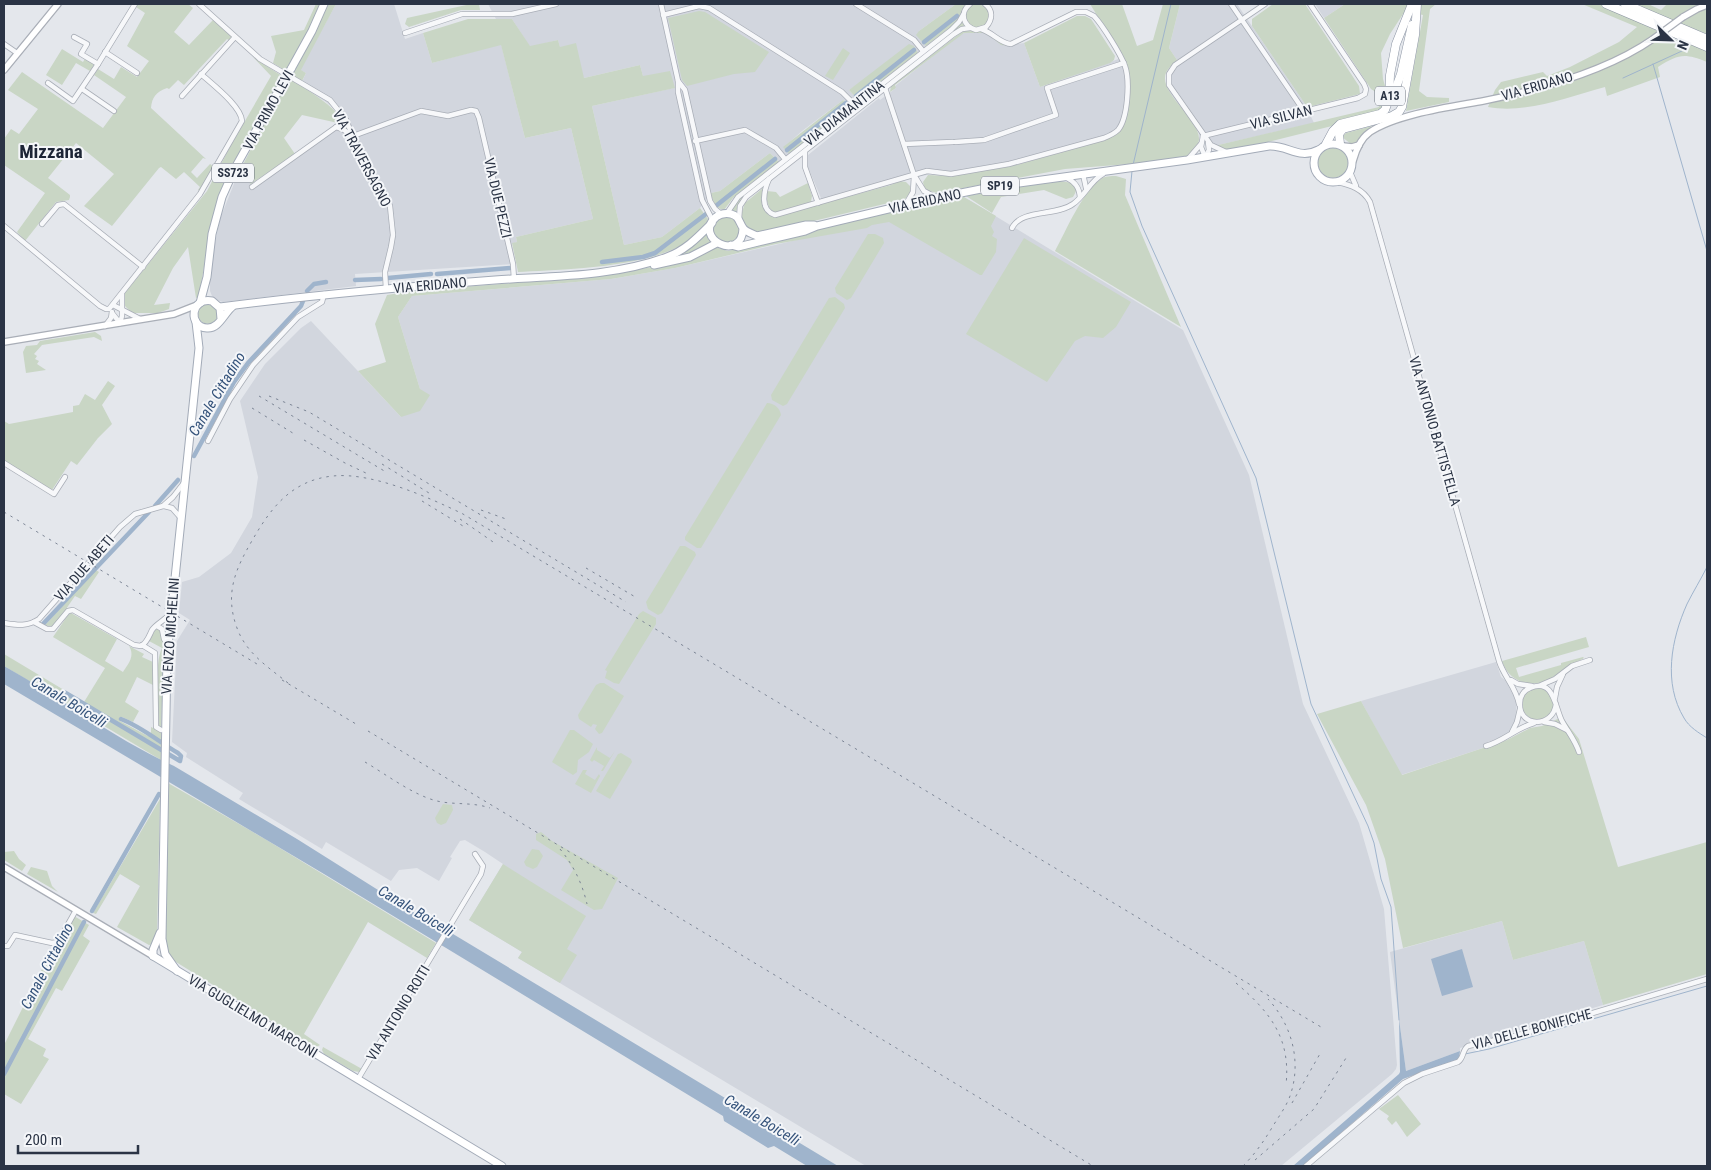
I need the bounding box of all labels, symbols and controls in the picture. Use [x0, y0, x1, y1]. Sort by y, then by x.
north arrow [1646, 15, 1696, 65]
text: N [1674, 38, 1692, 52]
street label: VIA PRIMO LEVI [240, 67, 296, 153]
street label: VIA ERIDANO [1499, 68, 1575, 104]
street label: VIA DIAMANTINA [801, 77, 887, 149]
road number: A13 [1375, 86, 1405, 105]
street label: VIA SILVAN [1248, 102, 1314, 132]
street label: VIA TRAVERSAGNO [330, 107, 394, 209]
district label: Mizzana [19, 140, 83, 163]
street label: VIA DUE PEZZI [481, 156, 515, 240]
road number: SS723 [212, 164, 254, 182]
road number: SP19 [981, 177, 1019, 196]
street label: VIA ERIDANO [887, 186, 963, 216]
street label: VIA ERIDANO [393, 274, 467, 296]
water label: Canale Cittadino [185, 349, 249, 439]
street label: VIA ANTONIO BATTISTELLA [1406, 354, 1464, 508]
street label: VIA DUE ABETI [51, 532, 117, 604]
street label: VIA ENZO MICHELINI [158, 577, 182, 695]
water label: Canale Boicelli [28, 672, 111, 732]
water label: Canale Boicelli [375, 881, 458, 941]
water label: Canale Cittadino [17, 920, 77, 1012]
street label: VIA ANTONIO ROITI [363, 962, 433, 1064]
street label: VIA GUGLIELMO MARCONI [186, 971, 320, 1061]
street label: VIA DELLE BONIFICHE [1470, 1005, 1594, 1053]
water label: Canale Boicelli [721, 1090, 804, 1150]
scale bar [18, 1122, 138, 1154]
text: 200 m [25, 1131, 62, 1149]

